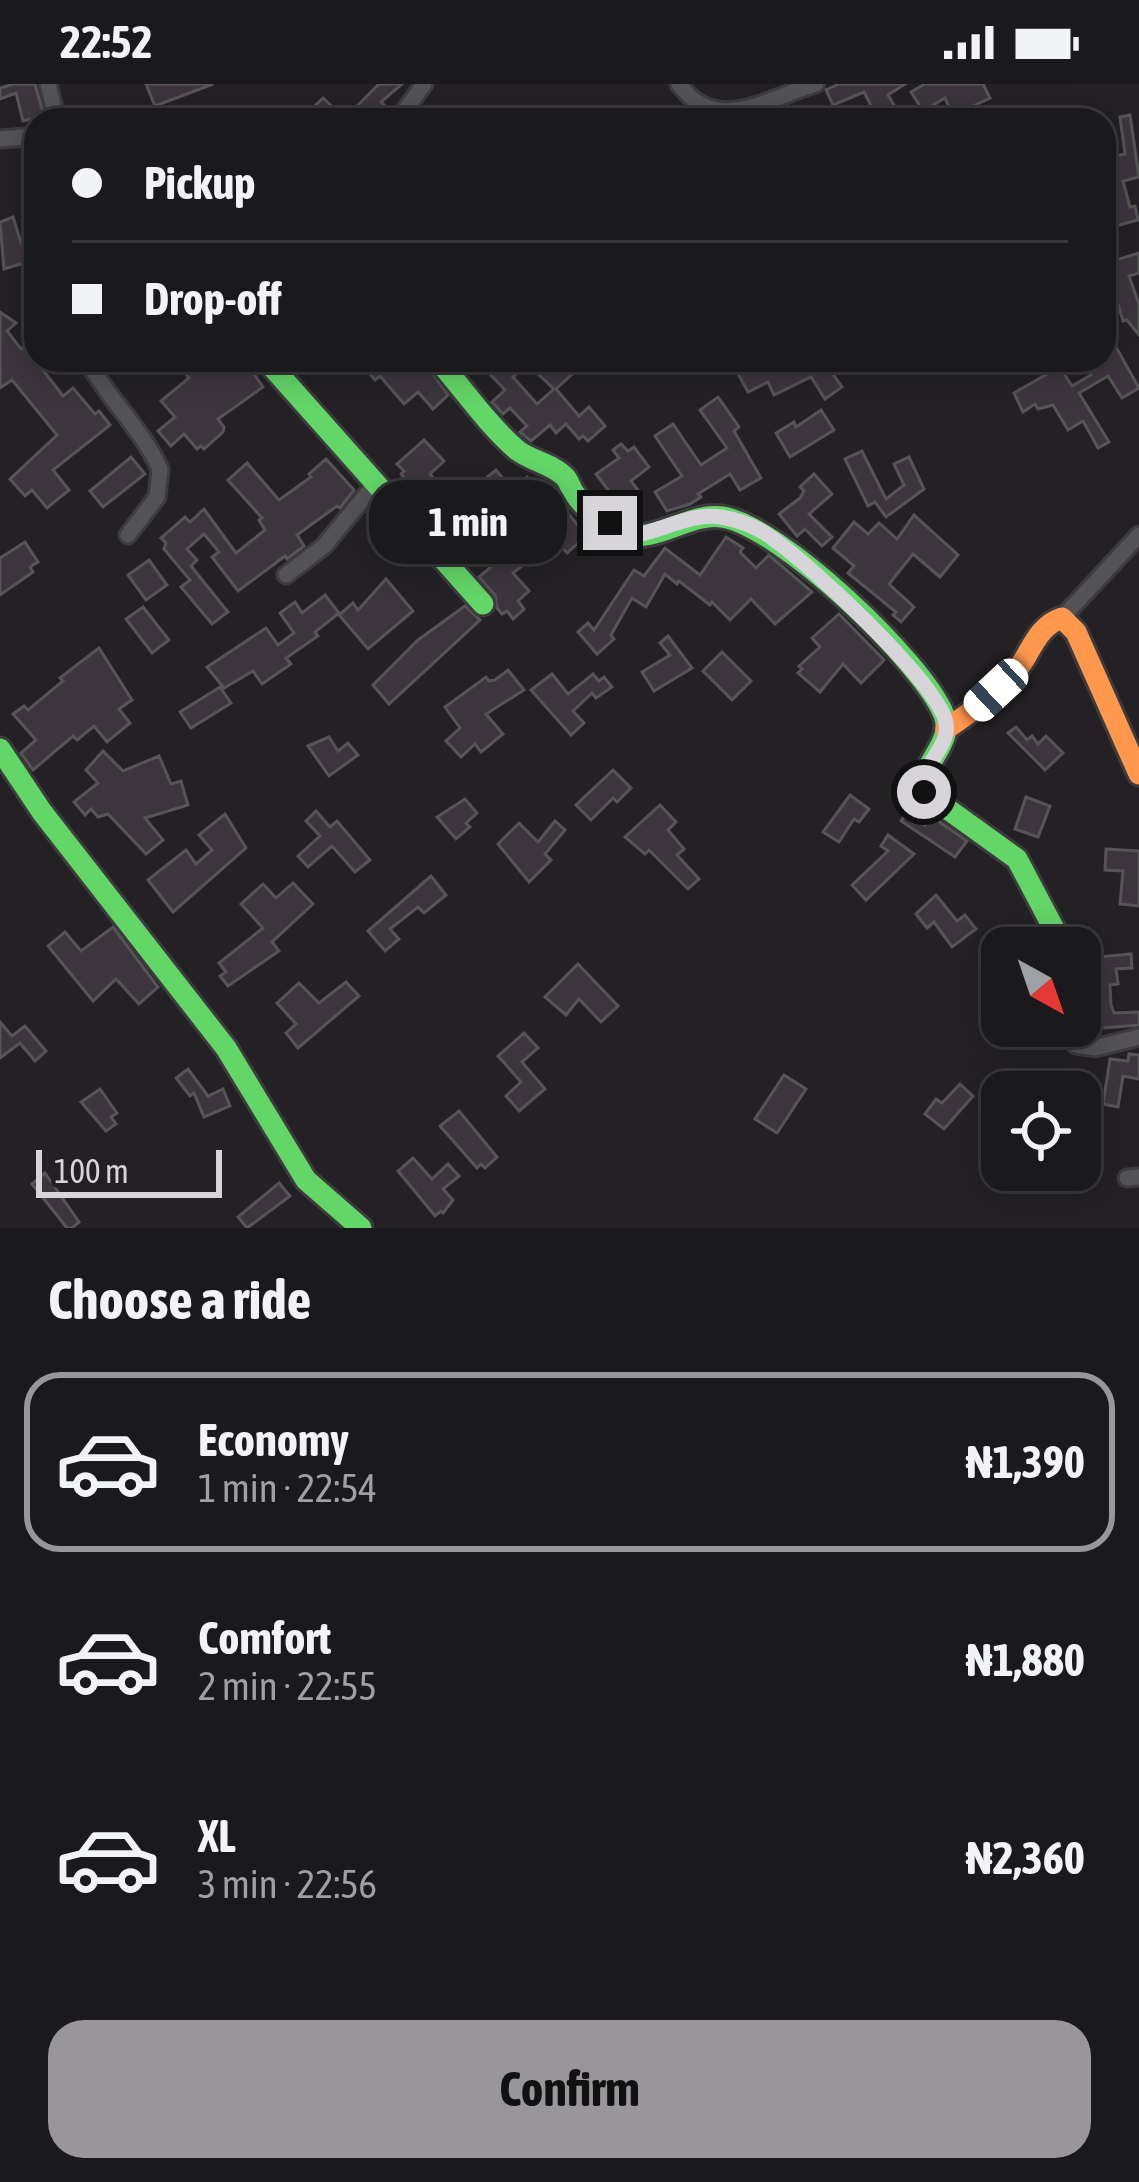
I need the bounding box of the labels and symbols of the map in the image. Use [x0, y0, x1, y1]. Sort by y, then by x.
callout: 1 min [370, 481, 568, 565]
route end [583, 496, 637, 550]
car [957, 652, 1035, 728]
route start [897, 765, 951, 819]
north arrow [981, 927, 1101, 1047]
scale bar [36, 1144, 222, 1197]

